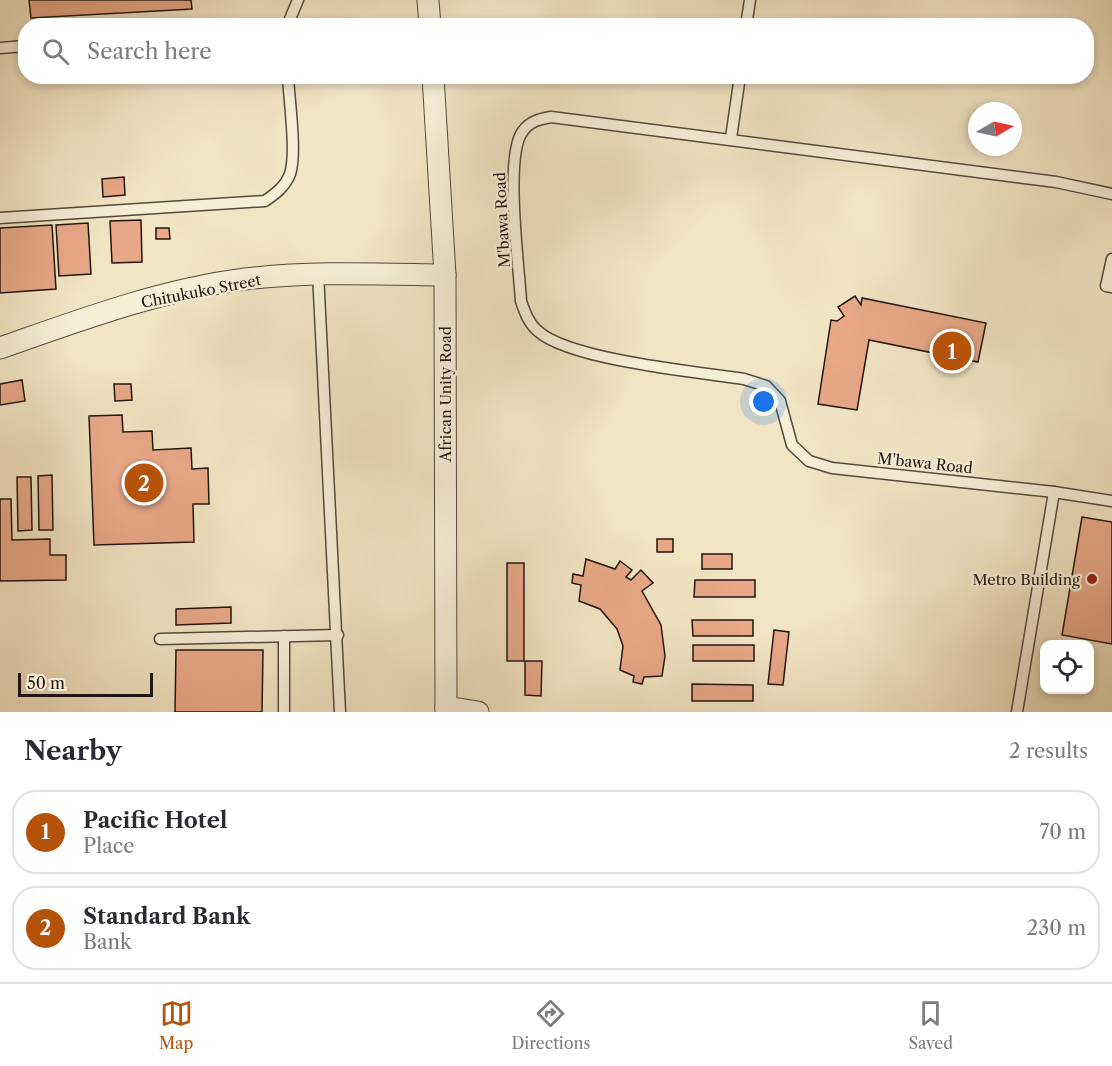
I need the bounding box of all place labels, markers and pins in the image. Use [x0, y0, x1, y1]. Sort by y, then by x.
pin: 1 [932, 328, 972, 374]
pin: 2 [124, 460, 164, 506]
place label: Metro Building [972, 570, 1080, 589]
marker: Metro Building [1085, 572, 1099, 586]

